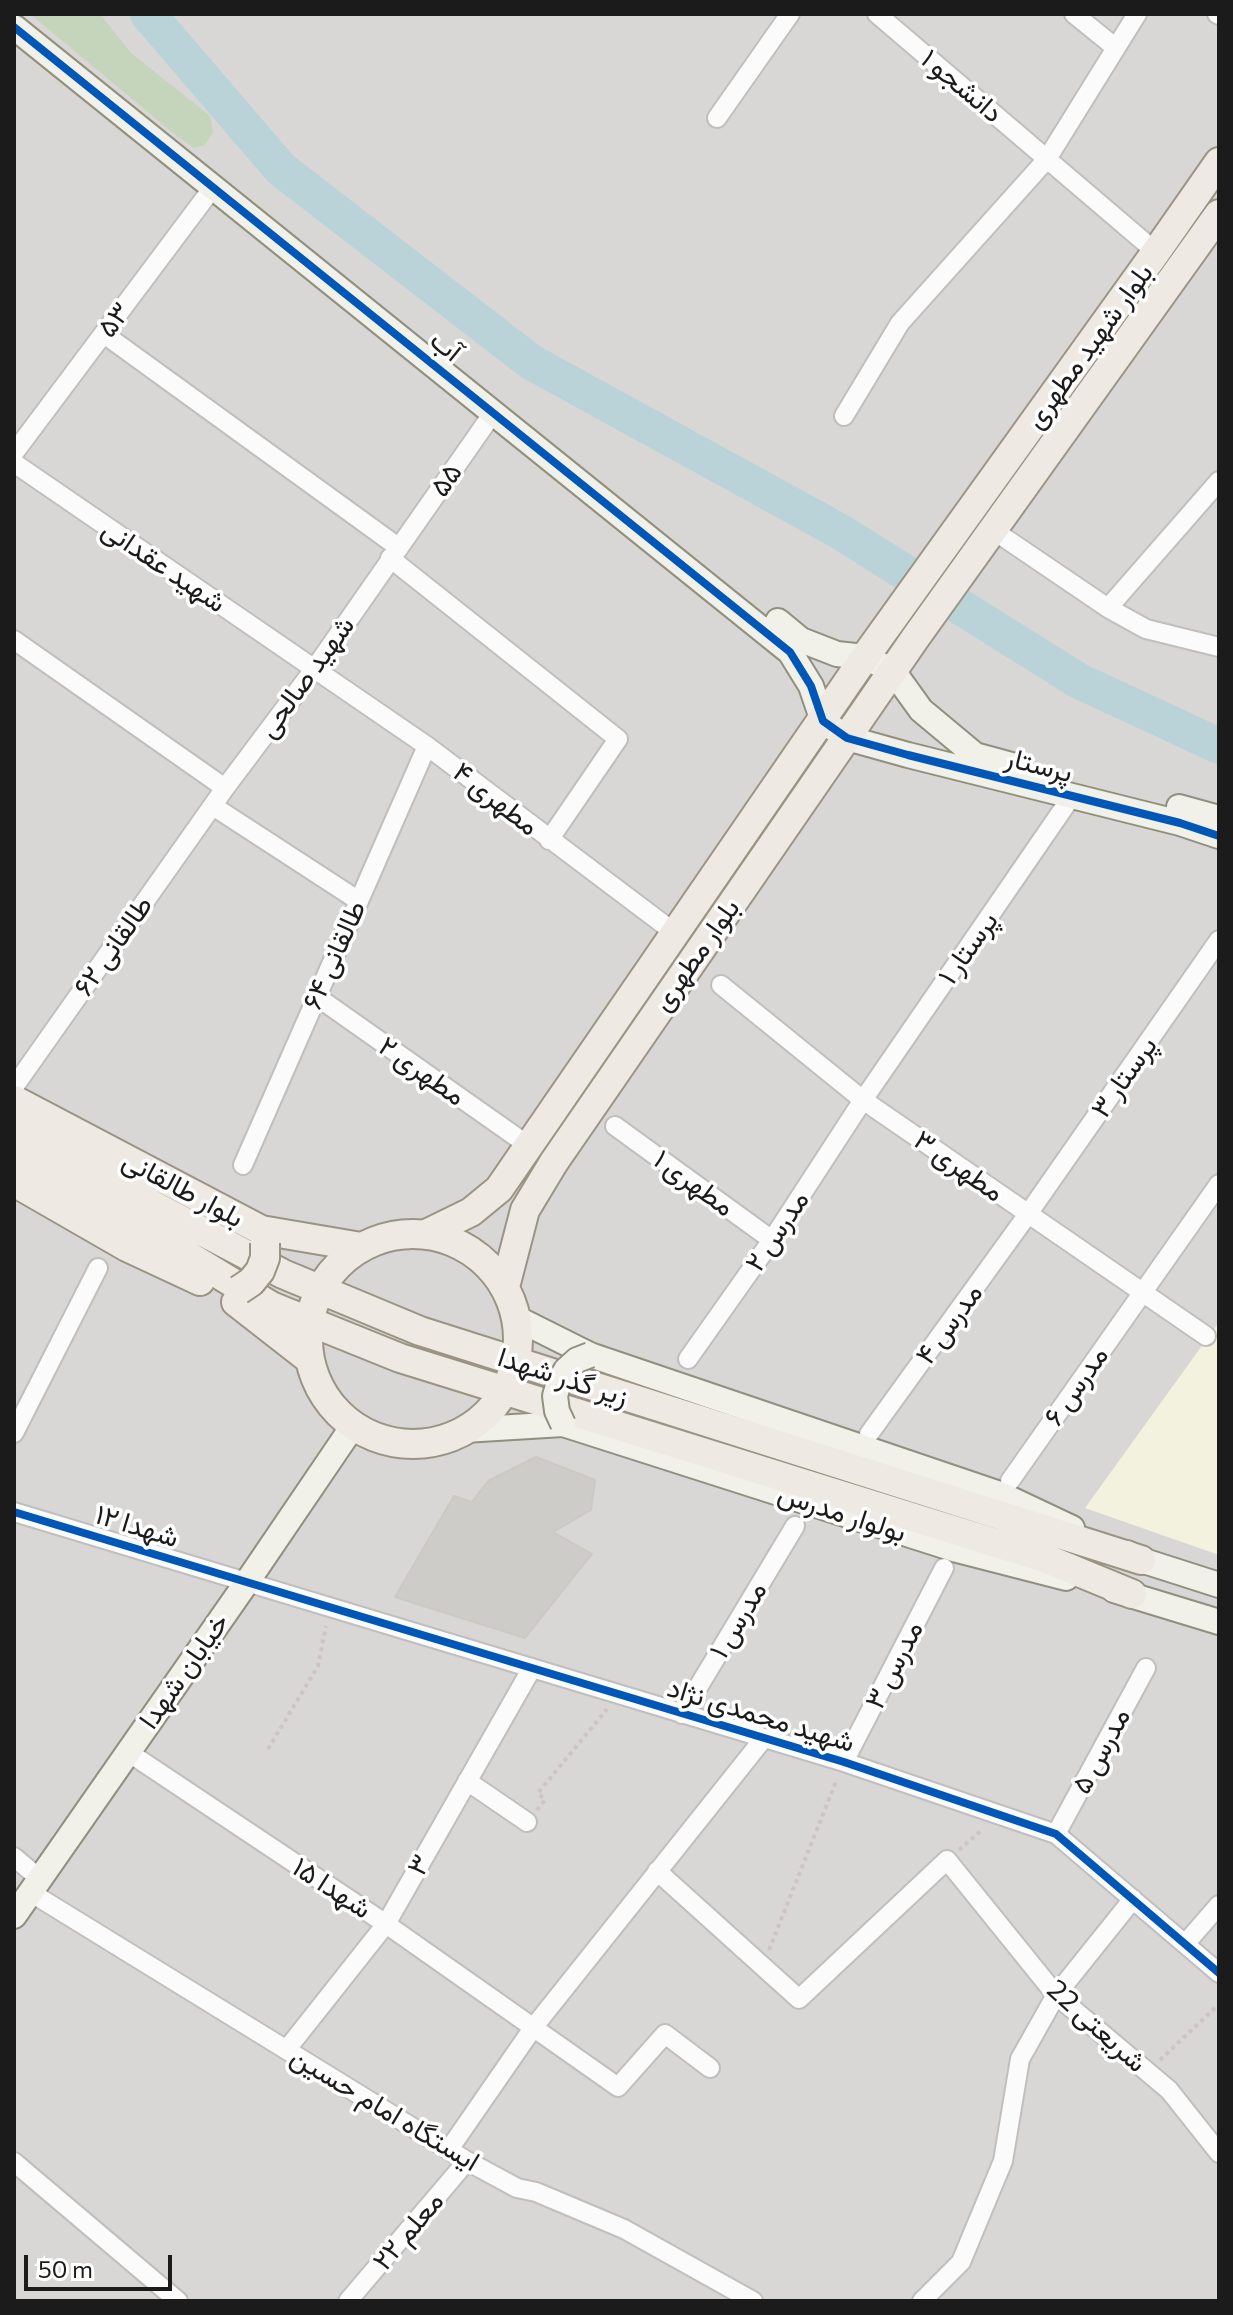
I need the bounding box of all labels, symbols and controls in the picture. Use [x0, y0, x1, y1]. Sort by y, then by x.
street label: دانشجو ۱ [914, 42, 1010, 130]
street label: بلوار شهید مطهری [1018, 257, 1160, 435]
street label: ۵۳ [90, 296, 138, 344]
street label: آب [423, 323, 469, 369]
street label: ۵۵ [423, 457, 469, 503]
street label: شهید عقدانی [96, 512, 232, 620]
street label: شهید صالحی [251, 609, 361, 745]
street label: پرستار [1002, 740, 1076, 790]
street label: مطهری ۴ [446, 755, 546, 843]
street label: طالقانی ۶۲ [66, 889, 160, 1003]
street label: بلوار مطهری [645, 892, 747, 1018]
street label: طالقانی ۶۴ [295, 895, 373, 1015]
street label: پرستار ۱ [931, 905, 1005, 991]
street label: مطهری ۲ [372, 1029, 472, 1113]
street label: پرستار ۳ [1084, 1030, 1164, 1124]
street label: مطهری ۳ [908, 1123, 1010, 1209]
street label: مطهری ۱ [647, 1142, 741, 1224]
street label: بلوار طالقانی [117, 1143, 249, 1235]
street label: مدرس ۲ [738, 1184, 816, 1278]
street label: مدرس ۴ [908, 1277, 990, 1371]
street label: زیر گذر شهدا [494, 1340, 632, 1414]
street label: مدرس ۶ [1037, 1340, 1115, 1432]
street label: بولوار مدرس [774, 1476, 910, 1550]
street label: ۱۲ شهدا [91, 1497, 183, 1555]
street label: مدرس ۱ [702, 1575, 774, 1665]
street label: خیابان شهدا [132, 1607, 236, 1735]
street label: مدرس ۳ [858, 1615, 930, 1715]
street label: شهید محمدی نژاد [663, 1671, 859, 1759]
street label: مدرس ۵ [1065, 1702, 1137, 1800]
street label: ۳ [400, 1849, 438, 1881]
street label: شهدا ۱۵ [286, 1850, 378, 1926]
street label: شریعتی 22 [1040, 1973, 1154, 2079]
street label: ایستگاه امام حسین [285, 2039, 485, 2179]
street label: معلم ۲۲ [365, 2185, 451, 2277]
scale bar [28, 2239, 176, 2289]
text: 50 m [38, 2254, 93, 2283]

